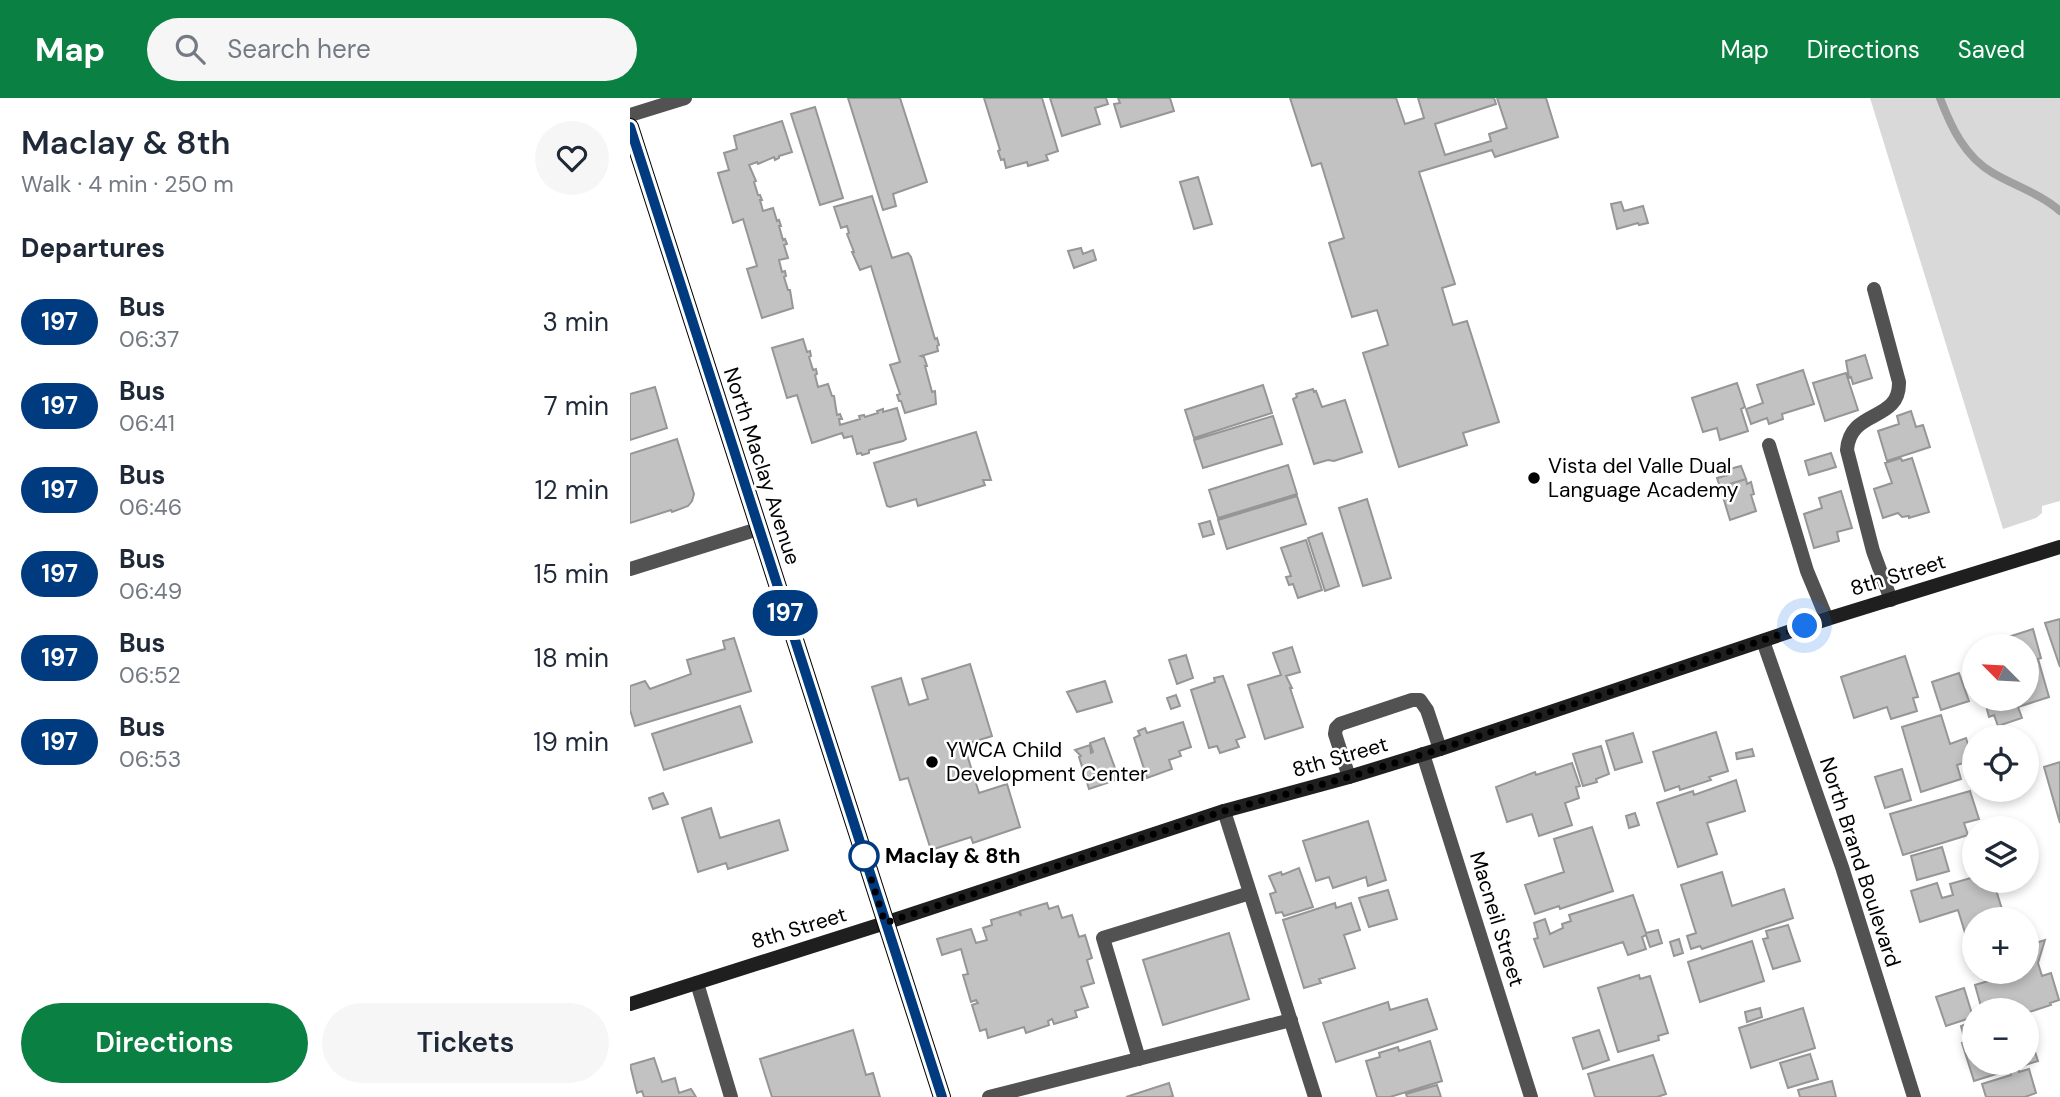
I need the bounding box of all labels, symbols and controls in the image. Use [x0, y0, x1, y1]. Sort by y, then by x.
search box [147, 18, 637, 81]
text: Map [35, 28, 105, 71]
icon: search [171, 30, 209, 68]
text: Search here [227, 32, 371, 66]
text: Map [1721, 34, 1769, 65]
text: Directions [1807, 34, 1920, 65]
text: Saved [1958, 34, 2025, 65]
text: Maclay & 8th [21, 121, 231, 164]
button: heart [535, 121, 609, 195]
text: Walk · 4 min · 250 m [21, 169, 234, 199]
text: Departures [21, 231, 165, 265]
text: Bus [119, 290, 165, 324]
text: 3 min [542, 305, 609, 339]
text: 197 [41, 306, 78, 337]
text: 06:37 [119, 324, 179, 354]
street label: North Maclay Avenue [717, 364, 807, 568]
text: Bus [119, 374, 165, 408]
text: 7 min [544, 389, 609, 423]
text: 197 [41, 390, 78, 421]
text: 06:41 [119, 408, 175, 438]
place label: Vista del Valle Dual Language Academy [1548, 452, 1739, 504]
text: Bus [119, 458, 165, 492]
marker: Vista del Valle Dual Language Academy [1526, 470, 1542, 486]
text: 12 min [535, 473, 609, 507]
text: 197 [41, 474, 78, 505]
text: 06:46 [119, 492, 182, 522]
text: Bus [119, 542, 165, 576]
street label: 8th Street [1847, 547, 1949, 603]
text: 15 min [534, 557, 609, 591]
text: 197 [41, 558, 78, 589]
text: 06:49 [119, 576, 182, 606]
line badge: 197 [745, 590, 825, 636]
text: 197 [767, 597, 803, 628]
your location [1787, 608, 1822, 643]
text: Bus [119, 626, 165, 660]
north arrow [1962, 634, 2039, 710]
map controls [1962, 634, 2039, 1075]
text: 18 min [534, 641, 609, 675]
text: 197 [41, 642, 78, 673]
text: 06:52 [119, 660, 181, 690]
text: Bus [119, 710, 165, 744]
text: 19 min [533, 725, 609, 759]
button: locate [1962, 725, 2039, 802]
text: 197 [41, 726, 78, 757]
street label: 8th Street [1289, 730, 1391, 784]
place label: YWCA Child Development Center [946, 736, 1148, 788]
text: 06:53 [119, 744, 181, 774]
street label: North Brand Boulevard [1813, 753, 1907, 971]
marker: YWCA Child Development Center [924, 754, 940, 770]
button: layers [1962, 816, 2039, 893]
marker: Maclay & 8th [849, 841, 879, 871]
place label: Maclay & 8th [885, 842, 1021, 870]
street label: Macneil Street [1463, 848, 1531, 990]
street label: 8th Street [748, 900, 850, 956]
button: + [1962, 907, 2039, 984]
button: − [1962, 998, 2039, 1075]
button: Directions [21, 1003, 308, 1083]
button: Tickets [322, 1003, 609, 1083]

